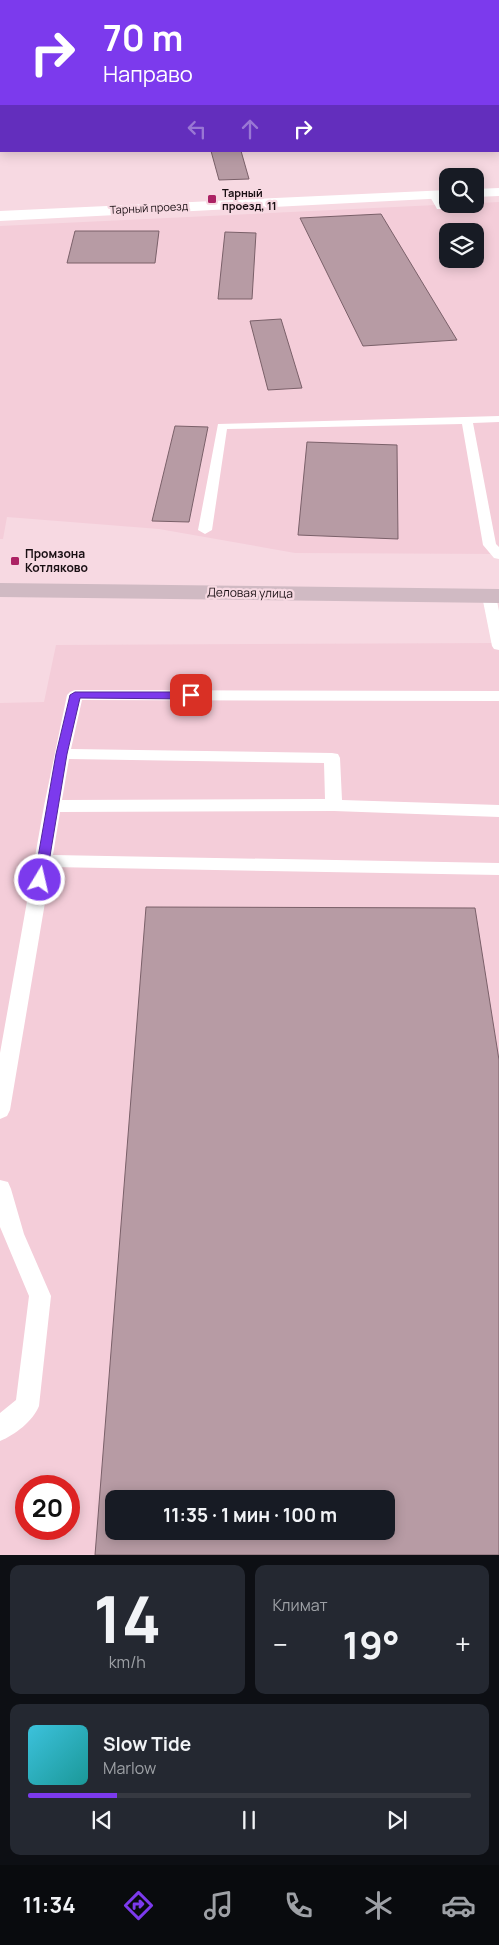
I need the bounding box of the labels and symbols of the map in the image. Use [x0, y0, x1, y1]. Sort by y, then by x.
place label: Тарный проезд, 11 [222, 185, 277, 213]
marker: Тарный проезд, 11 [206, 193, 218, 205]
street label: Тарный проезд [109, 198, 189, 217]
place label: Промзона Котляково [25, 545, 88, 576]
marker: Промзона Котляково [9, 555, 21, 567]
street label: Деловая улица [207, 583, 293, 602]
pin [170, 674, 212, 716]
position arrow [13, 853, 65, 905]
speed limit sign: 20 [15, 1475, 80, 1540]

